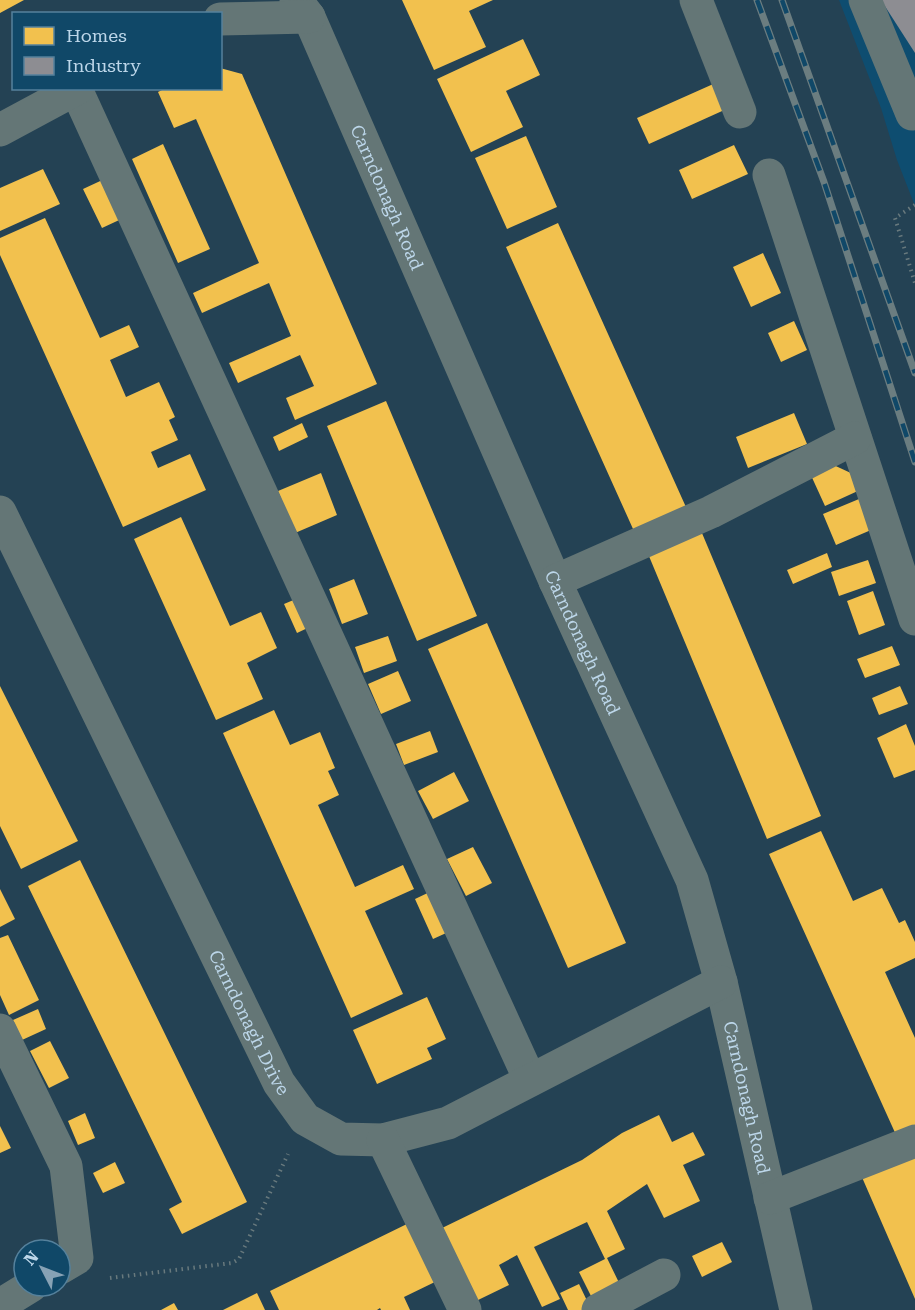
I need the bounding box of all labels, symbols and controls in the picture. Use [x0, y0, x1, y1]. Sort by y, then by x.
legend [12, 12, 222, 90]
text: Homes [66, 25, 127, 46]
text: Industry [66, 55, 141, 76]
street label: Carndonagh Road [347, 121, 429, 273]
street label: Carndonagh Road [541, 567, 625, 718]
street label: Carndonagh Drive [205, 946, 295, 1099]
street label: Carndonagh Road [720, 1019, 775, 1176]
north arrow [12, 1238, 72, 1298]
text: N [20, 1247, 42, 1269]

